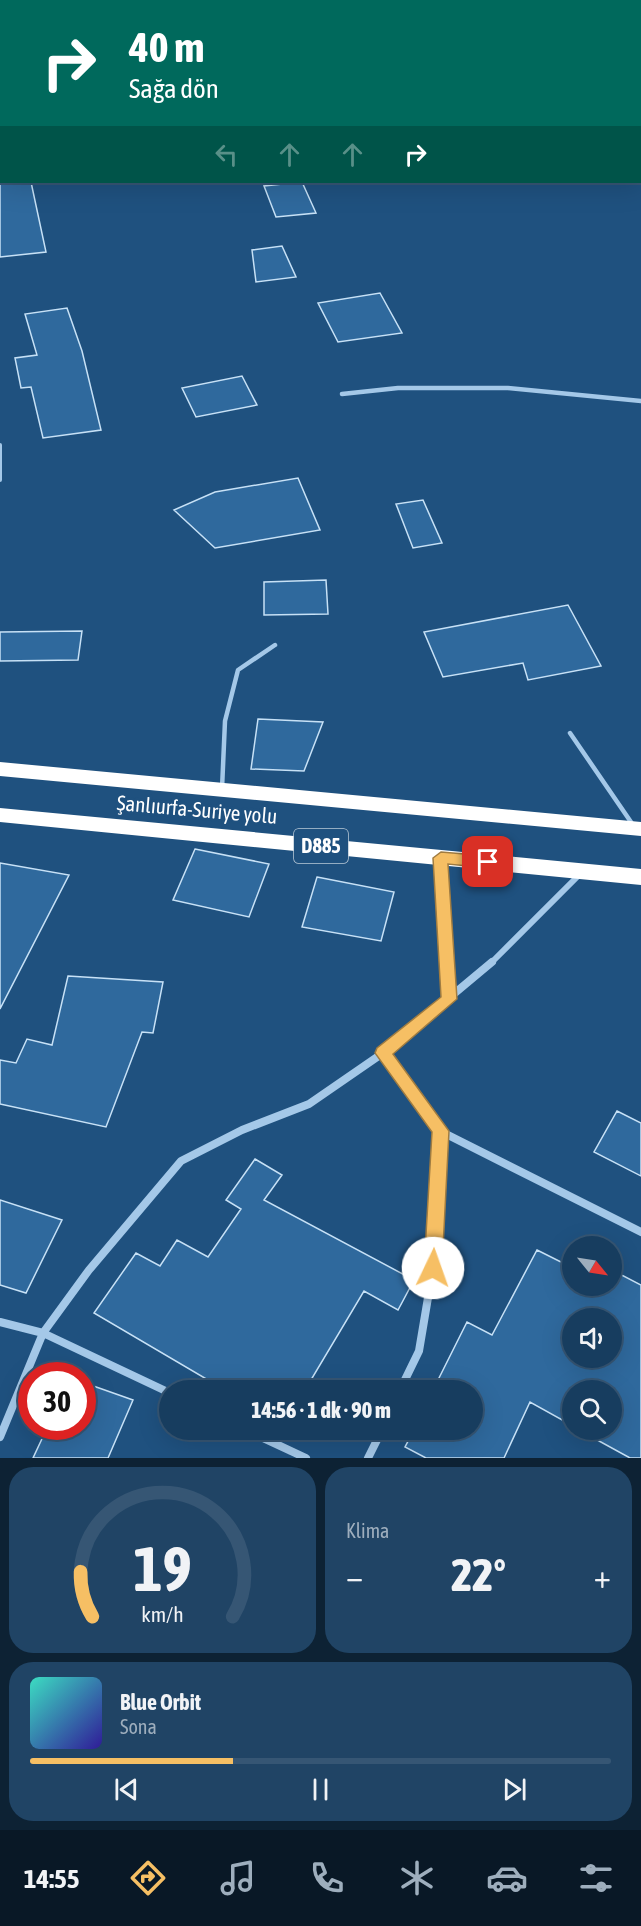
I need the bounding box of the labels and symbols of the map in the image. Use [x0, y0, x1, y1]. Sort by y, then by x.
street label: Şanlıurfa-Suriye yolu [116, 790, 278, 828]
road number: D885 [294, 829, 348, 863]
pin [462, 836, 513, 887]
position arrow [401, 1236, 465, 1300]
north arrow [562, 1236, 622, 1296]
speed limit sign: 30 [18, 1362, 96, 1440]

